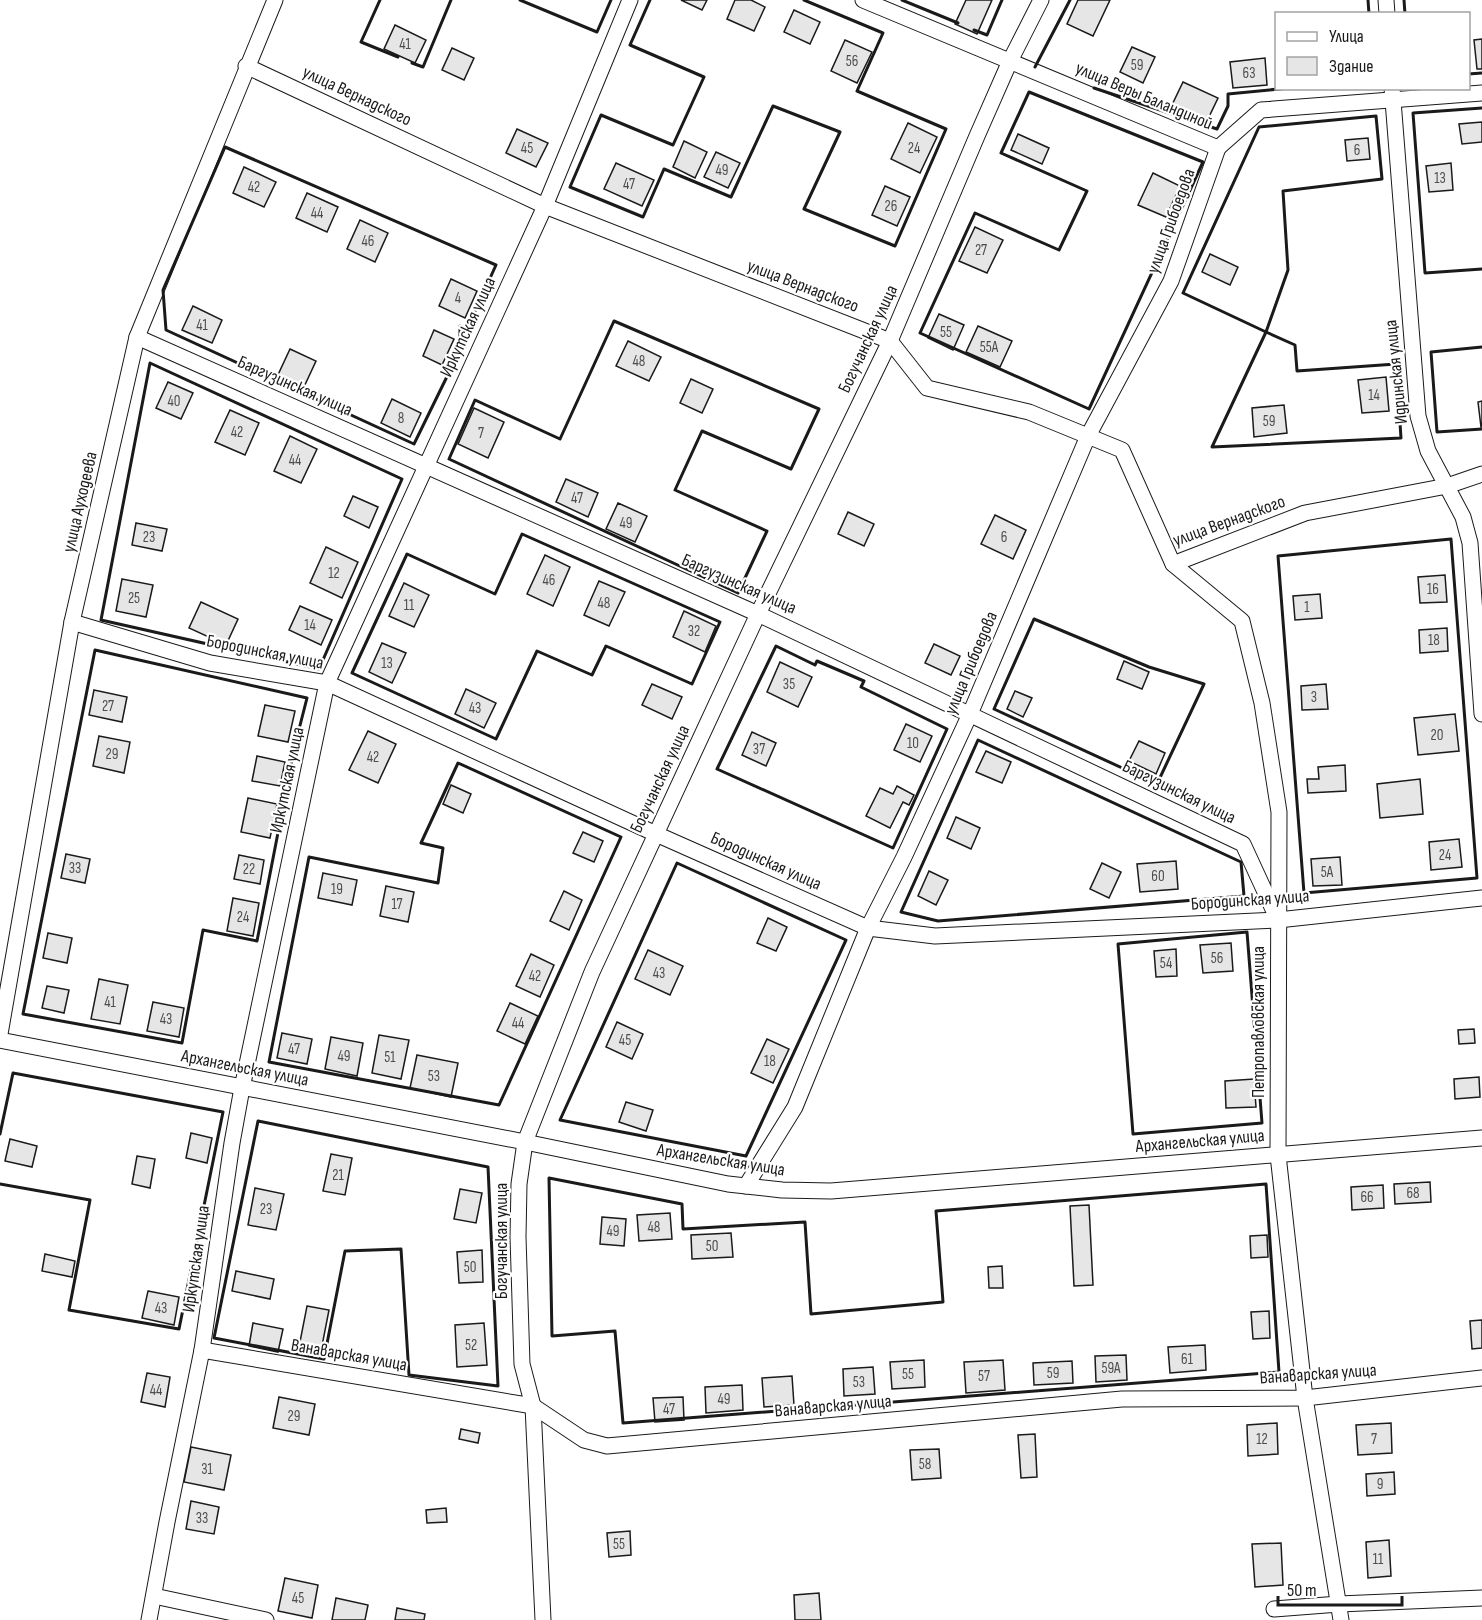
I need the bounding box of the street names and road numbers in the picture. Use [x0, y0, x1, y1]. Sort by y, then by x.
street label: улица Веры Баландиной [1072, 58, 1216, 134]
street label: улица Вернадского [299, 62, 415, 130]
street label: улица Грибоедова [1142, 166, 1200, 276]
street label: улица Вернадского [744, 255, 862, 317]
street label: Иркутская улица [436, 274, 500, 380]
street label: Богучанская улица [834, 282, 902, 396]
street label: Идринская улица [1380, 319, 1412, 425]
street label: Баргузинская улица [235, 351, 356, 421]
street label: улица Ауходеева [58, 450, 102, 554]
street label: улица Вернадского [1170, 491, 1288, 551]
street label: Баргузинская улица [679, 549, 800, 619]
street label: улица Грибоедова [940, 608, 1002, 718]
street label: Бородинская улица [205, 630, 325, 674]
street label: Богучанская улица [626, 722, 694, 836]
street label: Иркутская улица [266, 725, 308, 835]
street label: Баргузинская улица [1119, 756, 1239, 828]
street label: Бородинская улица [708, 827, 825, 895]
street label: Бородинская улица [1190, 885, 1310, 915]
street label: Петропавловская улица [1248, 946, 1269, 1098]
street label: Архангельская улица [179, 1045, 310, 1091]
street label: Архангельская улица [1134, 1125, 1265, 1157]
street label: Архангельская улица [655, 1139, 787, 1180]
street label: Богучанская улица [491, 1183, 512, 1299]
street label: Иркутская улица [178, 1204, 214, 1314]
street label: Ванаварская улица [289, 1334, 409, 1376]
street label: Ванаварская улица [1259, 1359, 1377, 1389]
street label: Ванаварская улица [774, 1390, 892, 1422]

